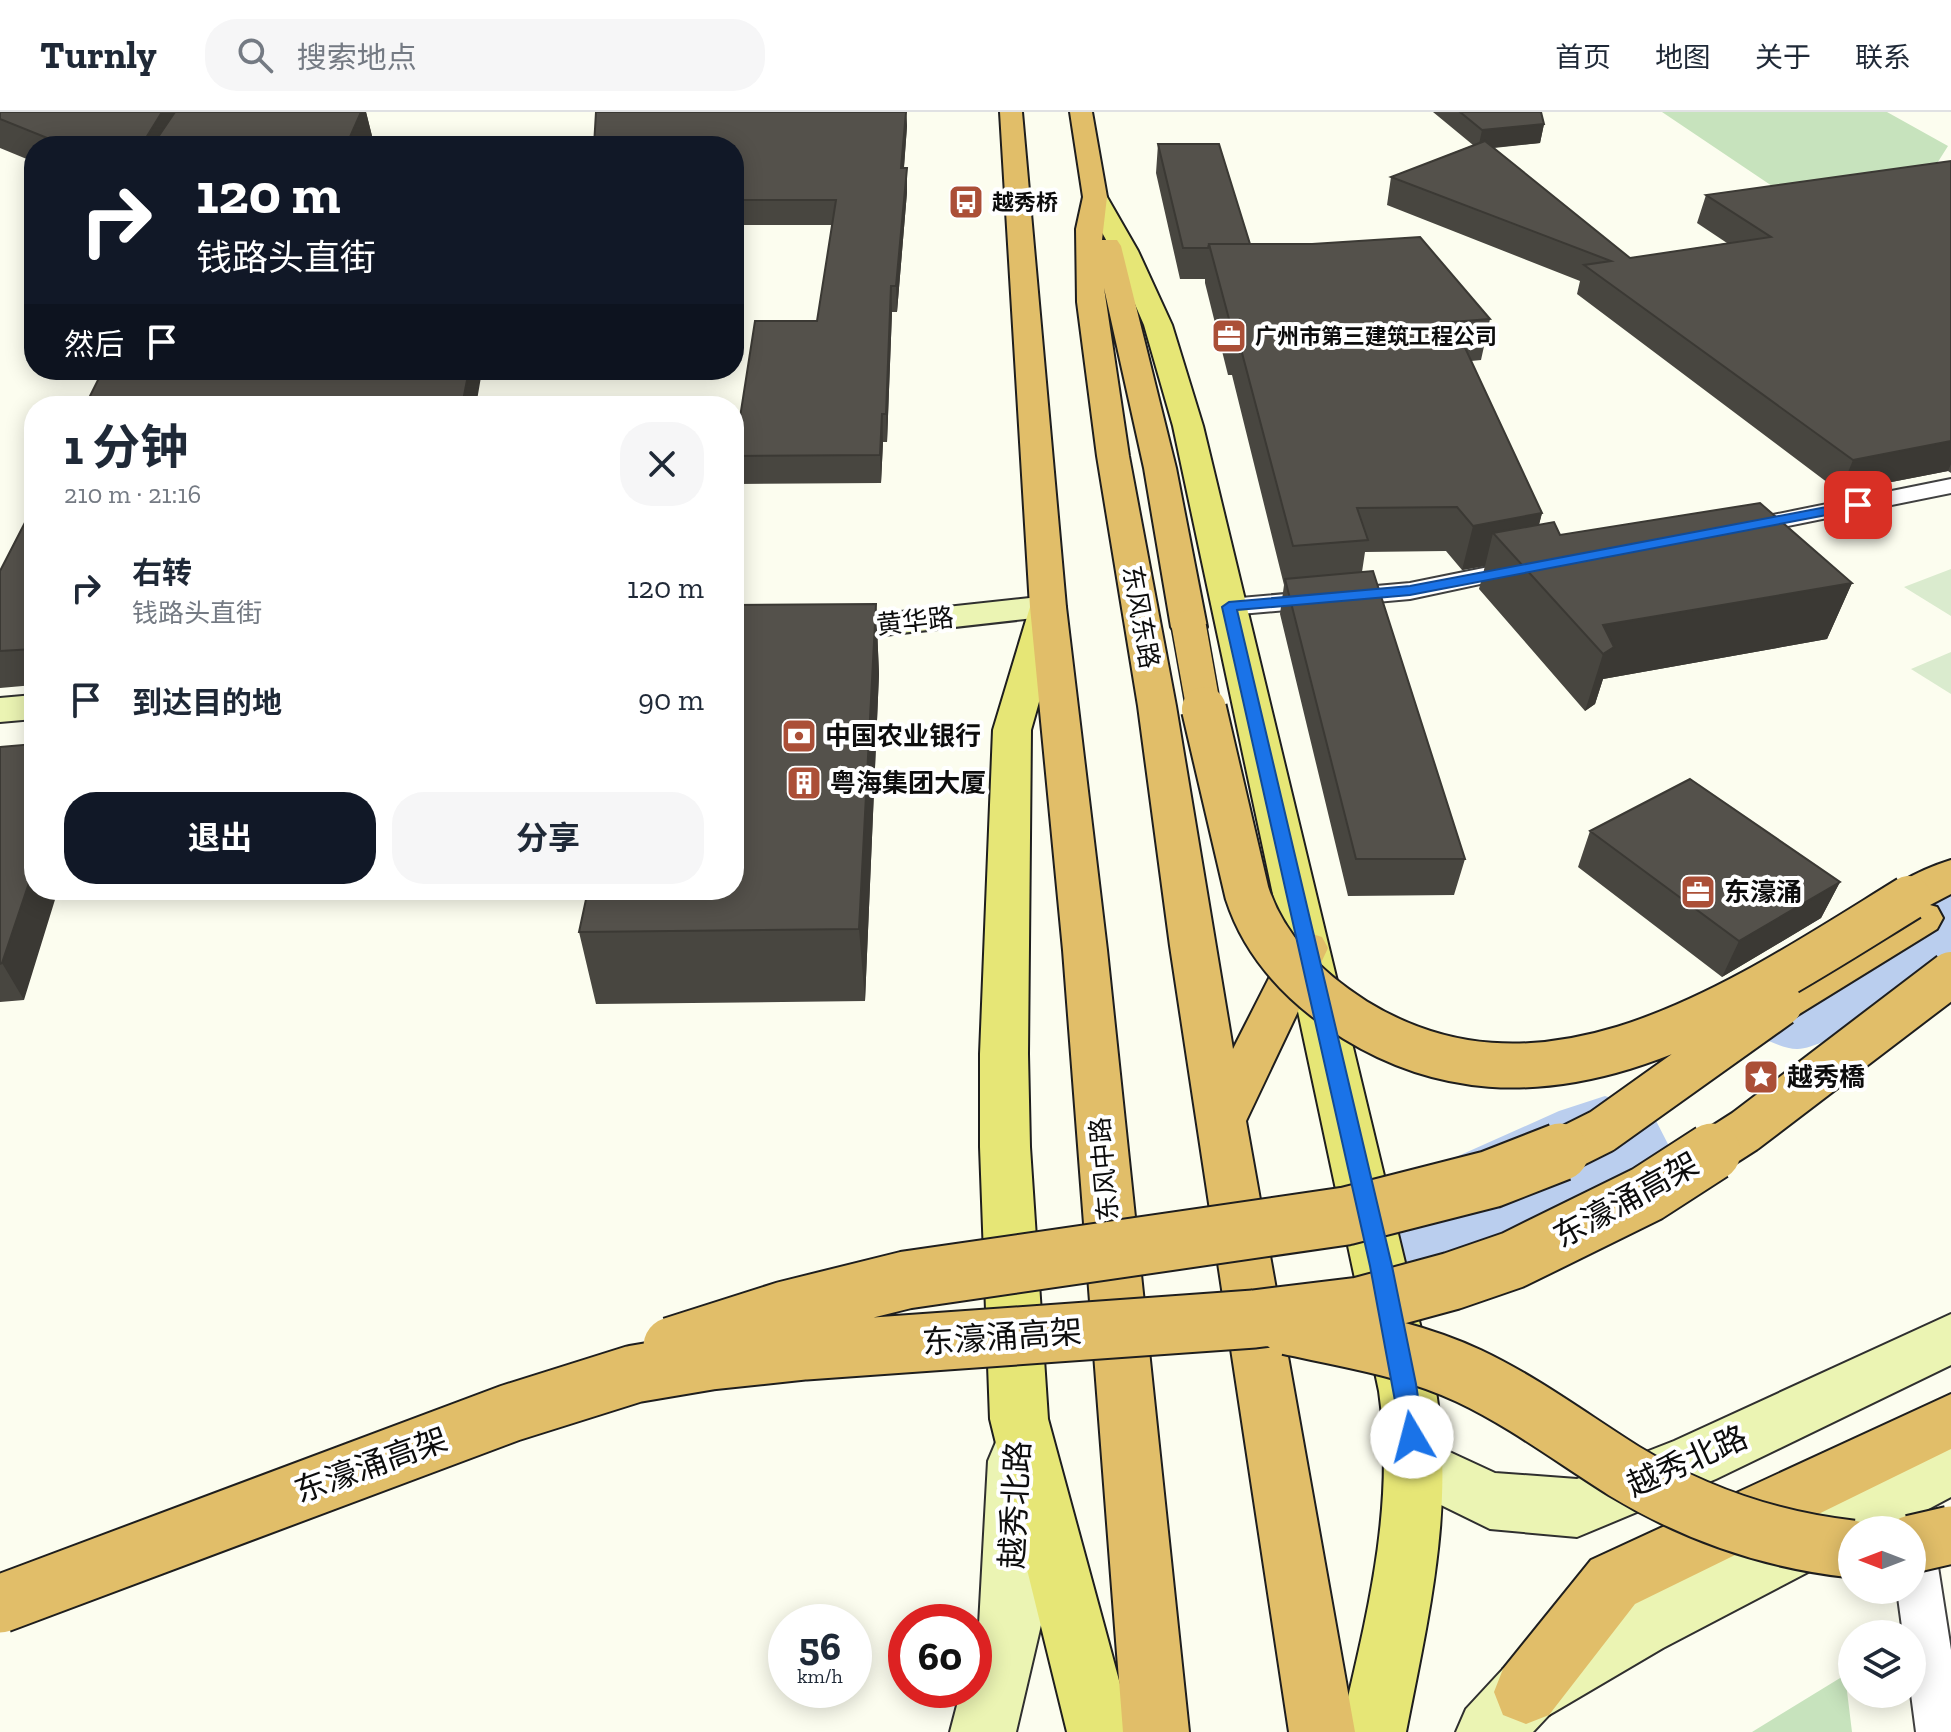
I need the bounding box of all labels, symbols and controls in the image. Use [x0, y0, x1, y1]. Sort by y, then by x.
search box [205, 19, 765, 91]
text: Turnly [40, 32, 157, 78]
icon: search [233, 33, 277, 77]
text: 搜索地点 [297, 40, 417, 76]
text: 首页 [1555, 41, 1611, 74]
text: 地图 [1655, 41, 1711, 74]
text: 关于 [1755, 41, 1811, 74]
text: 联系 [1855, 41, 1911, 74]
text: 120 m [196, 160, 340, 227]
icon: right [64, 168, 168, 272]
bus stop icon: 越秀桥 [947, 183, 985, 221]
place label: 越秀桥 [992, 189, 1058, 216]
text: 钱路头直街 [196, 236, 376, 279]
office icon: 广州市第三建筑工程公司 [1210, 317, 1248, 355]
icon: arrive [140, 320, 184, 364]
place label: 广州市第三建筑工程公司 [1255, 323, 1497, 350]
text: 然后 [64, 327, 124, 363]
text: 1 分钟 [64, 419, 188, 476]
button: close [620, 422, 704, 506]
pin [1824, 471, 1892, 539]
text: 210 m · 21:16 [64, 478, 201, 510]
icon: arrive [1836, 483, 1880, 527]
text: 右转 [132, 555, 192, 591]
street label: 东风东路 [1116, 563, 1166, 671]
icon: right [64, 566, 108, 610]
text: 120 m [627, 570, 704, 606]
text: 钱路头直街 [132, 597, 262, 629]
street label: 黄华路 [875, 601, 955, 641]
icon: arrive [64, 678, 108, 722]
text: 90 m [638, 682, 704, 718]
text: 到达目的地 [132, 685, 282, 721]
bank icon: 中国农业银行 [780, 717, 818, 755]
place label: 中国农业银行 [825, 720, 981, 752]
building icon: 粤海集团大厦 [785, 764, 823, 802]
place label: 粤海集团大厦 [830, 767, 986, 799]
button: 退出 [64, 792, 376, 884]
button: 分享 [392, 792, 704, 884]
office icon: 东濠涌 [1679, 873, 1717, 911]
place label: 东濠涌 [1724, 876, 1802, 908]
place icon: 越秀橋 [1742, 1058, 1780, 1096]
place label: 越秀橋 [1787, 1061, 1865, 1093]
street label: 东风中路 [1084, 1116, 1124, 1222]
street label: 东濠涌高架 [1547, 1145, 1705, 1255]
street label: 东濠涌高架 [921, 1312, 1083, 1362]
position arrow [1370, 1395, 1454, 1479]
street label: 越秀北路 [1621, 1418, 1753, 1504]
street label: 东濠涌高架 [289, 1420, 453, 1510]
street label: 越秀北路 [993, 1440, 1037, 1570]
north arrow [1838, 1516, 1926, 1604]
map controls [1838, 1516, 1926, 1708]
speed limit sign: 60 [888, 1604, 992, 1708]
button: layers [1838, 1620, 1926, 1708]
text: 56 [799, 1622, 841, 1670]
text: km/h [797, 1664, 843, 1688]

